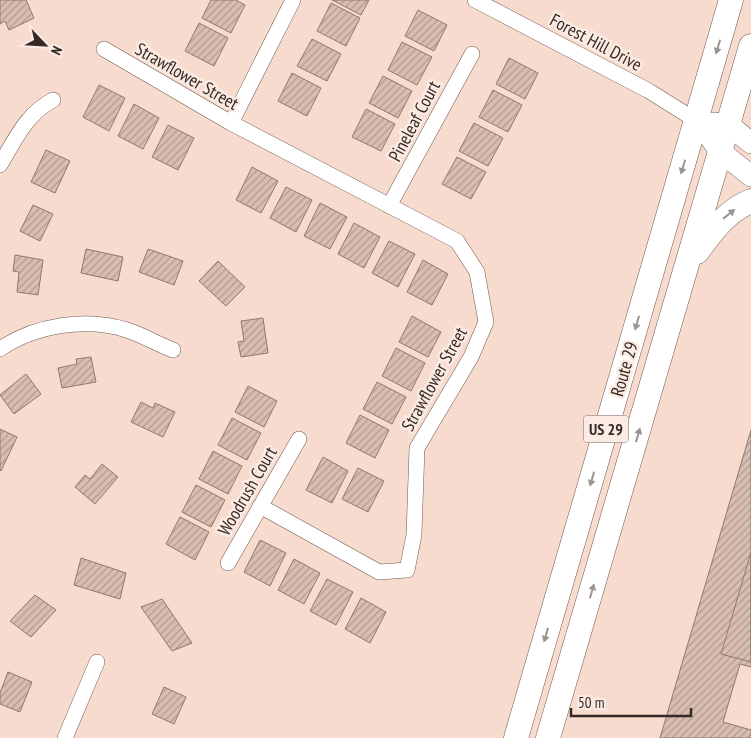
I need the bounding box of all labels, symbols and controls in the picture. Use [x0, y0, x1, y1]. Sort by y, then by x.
street label: Forest Hill Drive [546, 8, 646, 76]
north arrow [20, 20, 70, 70]
street label: Strawflower Street [131, 37, 243, 115]
one-way arrow [714, 39, 722, 54]
text: N [47, 43, 67, 58]
street label: Pineleaf Court [383, 77, 445, 165]
one-way arrow [679, 160, 687, 175]
one-way arrow [722, 209, 735, 220]
one-way arrow [633, 316, 641, 331]
street label: Strawflower Street [396, 323, 472, 435]
street label: Route 29 [605, 339, 643, 399]
road number: US 29 [584, 416, 628, 442]
one-way arrow [635, 427, 643, 442]
street label: Woodrush Court [212, 442, 282, 540]
one-way arrow [587, 472, 595, 487]
one-way arrow [589, 583, 597, 598]
one-way arrow [542, 628, 550, 643]
scale bar [571, 686, 691, 718]
text: 50 m [578, 693, 604, 712]

